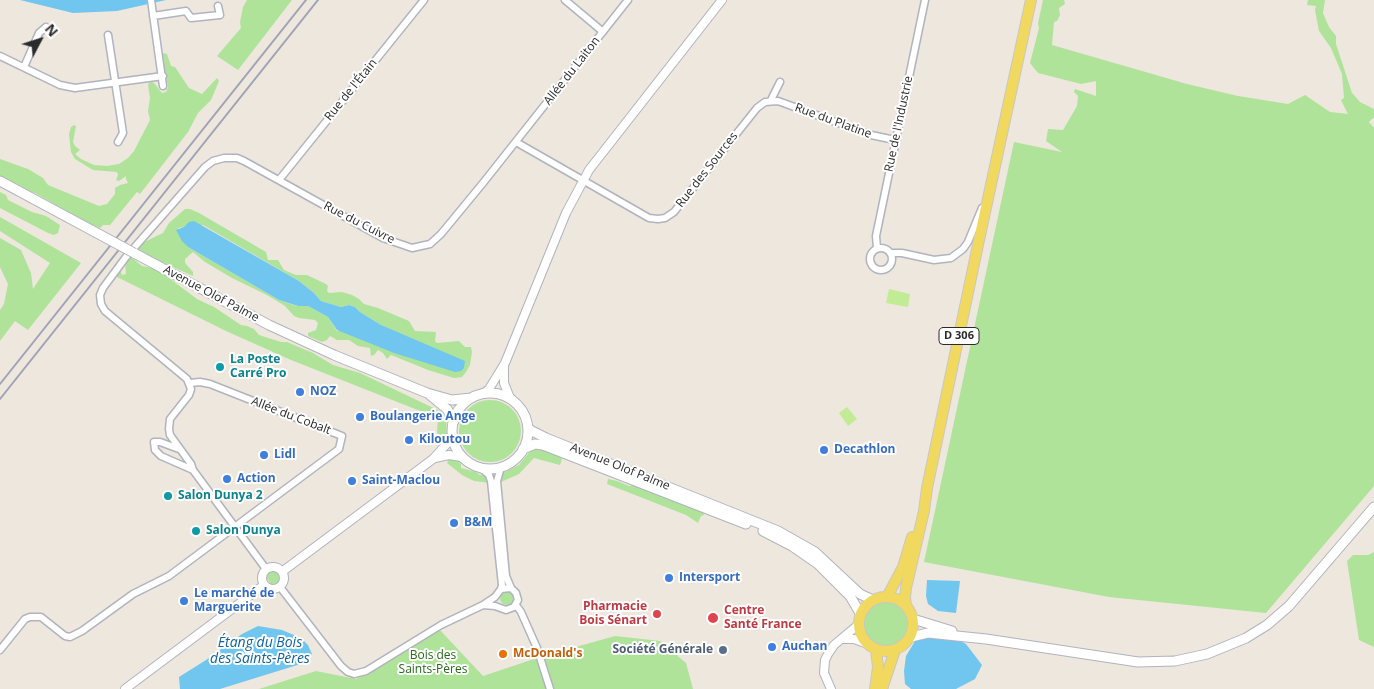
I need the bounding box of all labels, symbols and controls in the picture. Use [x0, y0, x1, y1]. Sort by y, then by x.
north arrow [15, 15, 65, 65]
text: N [41, 20, 63, 41]
street label: Allée du Laiton [541, 34, 603, 108]
street label: Rue de l'Étain [322, 56, 380, 124]
street label: Rue de l'Industrie [882, 75, 916, 173]
street label: Rue du Platine [793, 100, 873, 142]
street label: Rue des Sources [673, 129, 741, 211]
street label: Rue du Cuivre [321, 199, 397, 247]
street label: Avenue Olof Palme [161, 263, 261, 325]
road number: D 306 [939, 328, 979, 344]
place label: La Poste Carré Pro [230, 353, 286, 381]
marker: La Poste Carré Pro [214, 361, 226, 373]
place label: NOZ [310, 385, 336, 399]
marker: NOZ [294, 386, 306, 398]
street label: Allée du Cobalt [249, 394, 333, 438]
place label: Boulangerie Ange [370, 410, 475, 424]
marker: Boulangerie Ange [354, 411, 366, 423]
place label: Kiloutou [419, 433, 470, 447]
marker: Kiloutou [403, 434, 415, 446]
street label: Avenue Olof Palme [568, 440, 672, 494]
place label: Decathlon [834, 443, 895, 457]
marker: Decathlon [818, 444, 830, 456]
place label: Lidl [274, 448, 296, 462]
marker: Lidl [258, 449, 270, 461]
place label: Action [237, 472, 276, 486]
marker: Action [221, 473, 233, 485]
place label: Saint-Maclou [362, 474, 440, 488]
marker: Saint-Maclou [346, 475, 358, 487]
place label: Salon Dunya 2 [178, 489, 263, 503]
marker: Salon Dunya 2 [162, 490, 174, 502]
place label: B&M [464, 516, 492, 530]
marker: B&M [448, 517, 460, 529]
place label: Salon Dunya [206, 524, 281, 538]
marker: Salon Dunya [190, 525, 202, 537]
place label: Intersport [679, 571, 740, 585]
marker: Intersport [663, 572, 675, 584]
place label: Le marché de Marguerite [194, 587, 274, 615]
marker: Le marché de Marguerite [178, 595, 190, 607]
place label: Pharmacie Bois Sénart [579, 600, 647, 628]
place label: Centre Santé France [724, 604, 802, 632]
marker: Pharmacie Bois Sénart [651, 608, 663, 620]
marker: Centre Santé France [706, 611, 720, 625]
water label: Étang du Bois des Saints-Pères [210, 635, 310, 668]
place label: Auchan [782, 640, 827, 654]
marker: Auchan [766, 641, 778, 653]
place label: Société Générale [612, 643, 713, 657]
marker: Société Générale [717, 644, 729, 656]
place label: McDonald's [513, 647, 582, 661]
marker: McDonald's [497, 648, 509, 660]
park label: Bois des Saints-Pères [399, 649, 467, 677]

